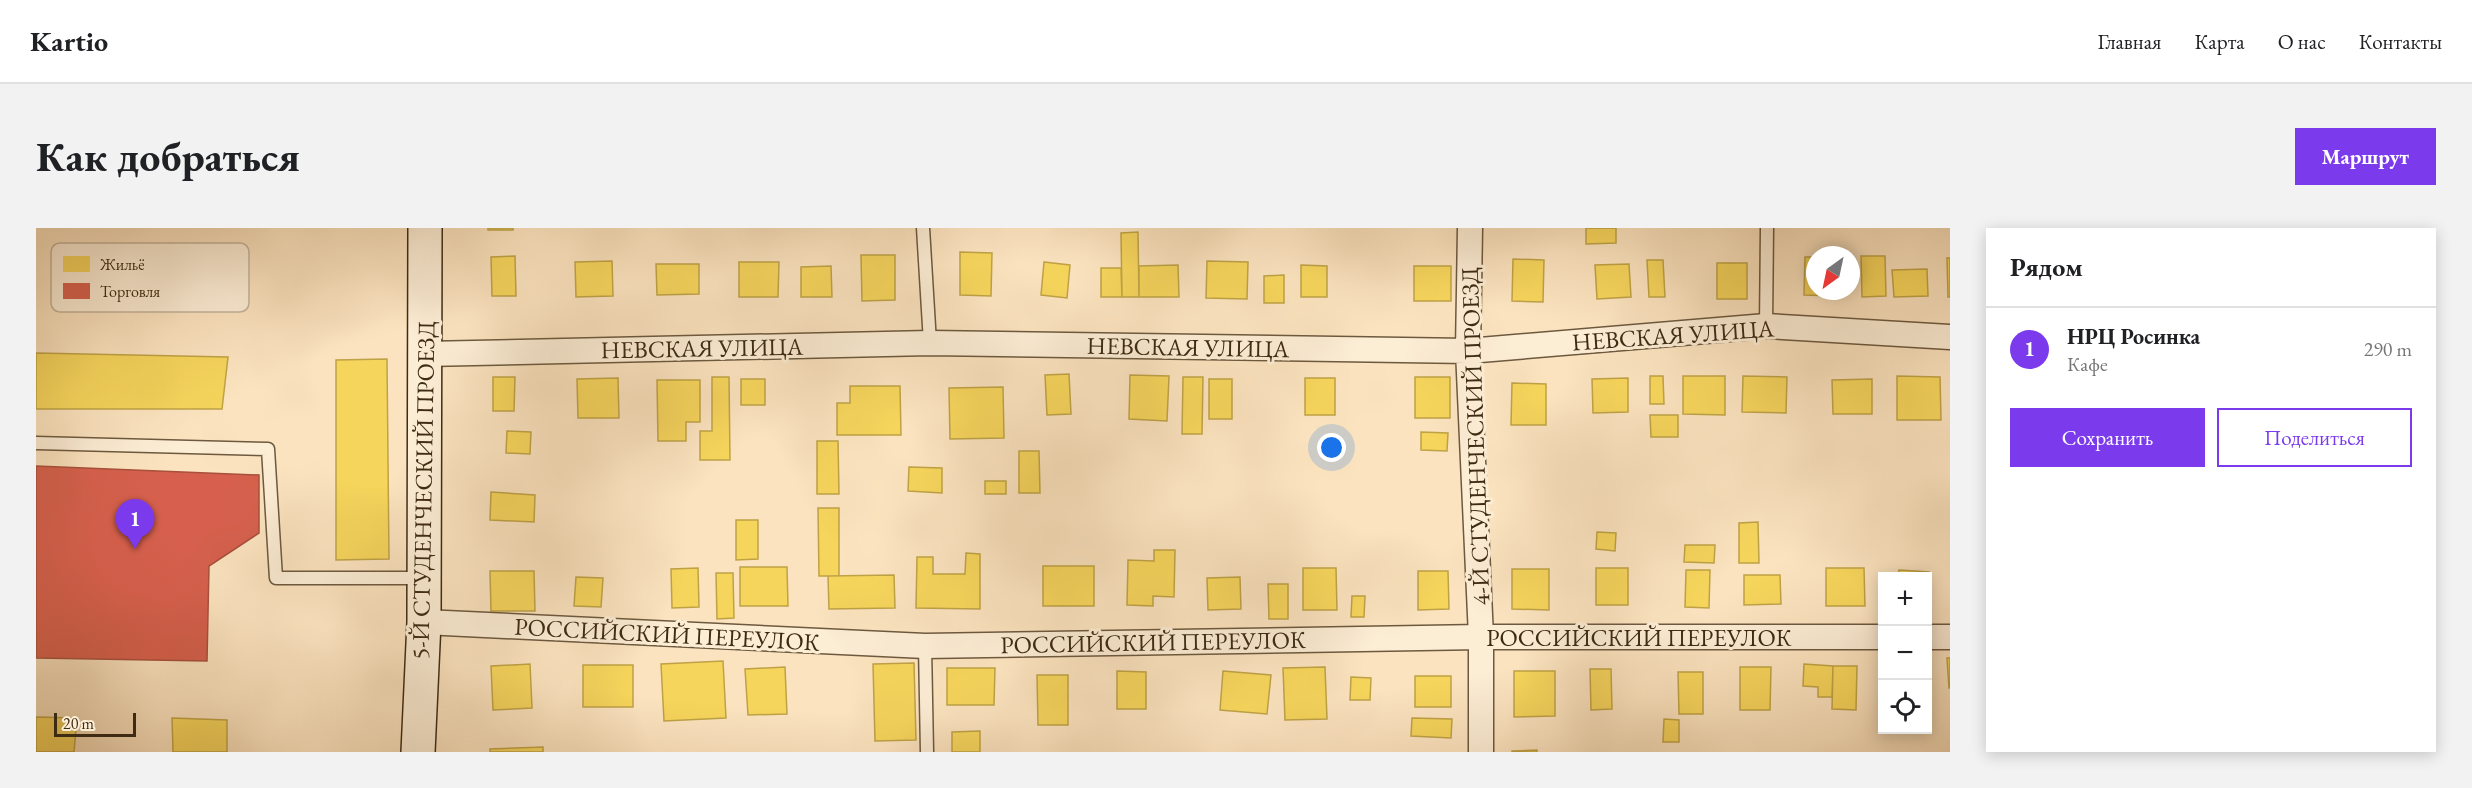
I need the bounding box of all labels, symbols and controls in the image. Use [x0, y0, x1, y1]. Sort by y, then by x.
text: Kartio [30, 23, 108, 59]
text: Главная [2097, 28, 2161, 55]
text: Карта [2194, 28, 2245, 55]
text: О нас [2278, 28, 2326, 55]
text: Контакты [2359, 28, 2442, 55]
button: Маршрут [2295, 128, 2436, 185]
text: Как добраться [36, 129, 300, 184]
legend [51, 243, 249, 312]
north arrow [1806, 246, 1860, 300]
text: Рядом [2010, 250, 2083, 284]
text: Жильё [99, 254, 145, 275]
street label: 4-Й СТУДЕНЧЕСКИЙ ПРОЕЗД [1454, 266, 1496, 606]
text: Торговля [100, 281, 160, 302]
street label: НЕВСКАЯ УЛИЦА [1571, 312, 1776, 358]
street label: 5-Й СТУДЕНЧЕСКИЙ ПРОЕЗД [405, 320, 441, 660]
text: НРЦ Росинка [2067, 322, 2200, 351]
street label: НЕВСКАЯ УЛИЦА [1086, 330, 1290, 364]
street label: НЕВСКАЯ УЛИЦА [600, 331, 804, 365]
text: 1 [2024, 336, 2035, 362]
text: 290 m [2364, 336, 2412, 362]
text: Кафе [2067, 351, 2108, 377]
button: Сохранить [2010, 408, 2205, 467]
button: Поделиться [2217, 408, 2412, 467]
your location [1317, 433, 1346, 462]
pin: 1 [116, 500, 154, 549]
map controls [1878, 572, 1932, 734]
button: + [1878, 572, 1932, 626]
street label: РОССИЙСКИЙ ПЕРЕУЛОК [514, 611, 820, 657]
street label: РОССИЙСКИЙ ПЕРЕУЛОК [1486, 622, 1792, 653]
street label: РОССИЙСКИЙ ПЕРЕУЛОК [1000, 624, 1306, 660]
button: − [1878, 626, 1932, 680]
button: locate [1878, 680, 1932, 734]
scale bar [54, 710, 136, 738]
text: 20 m [63, 713, 94, 734]

